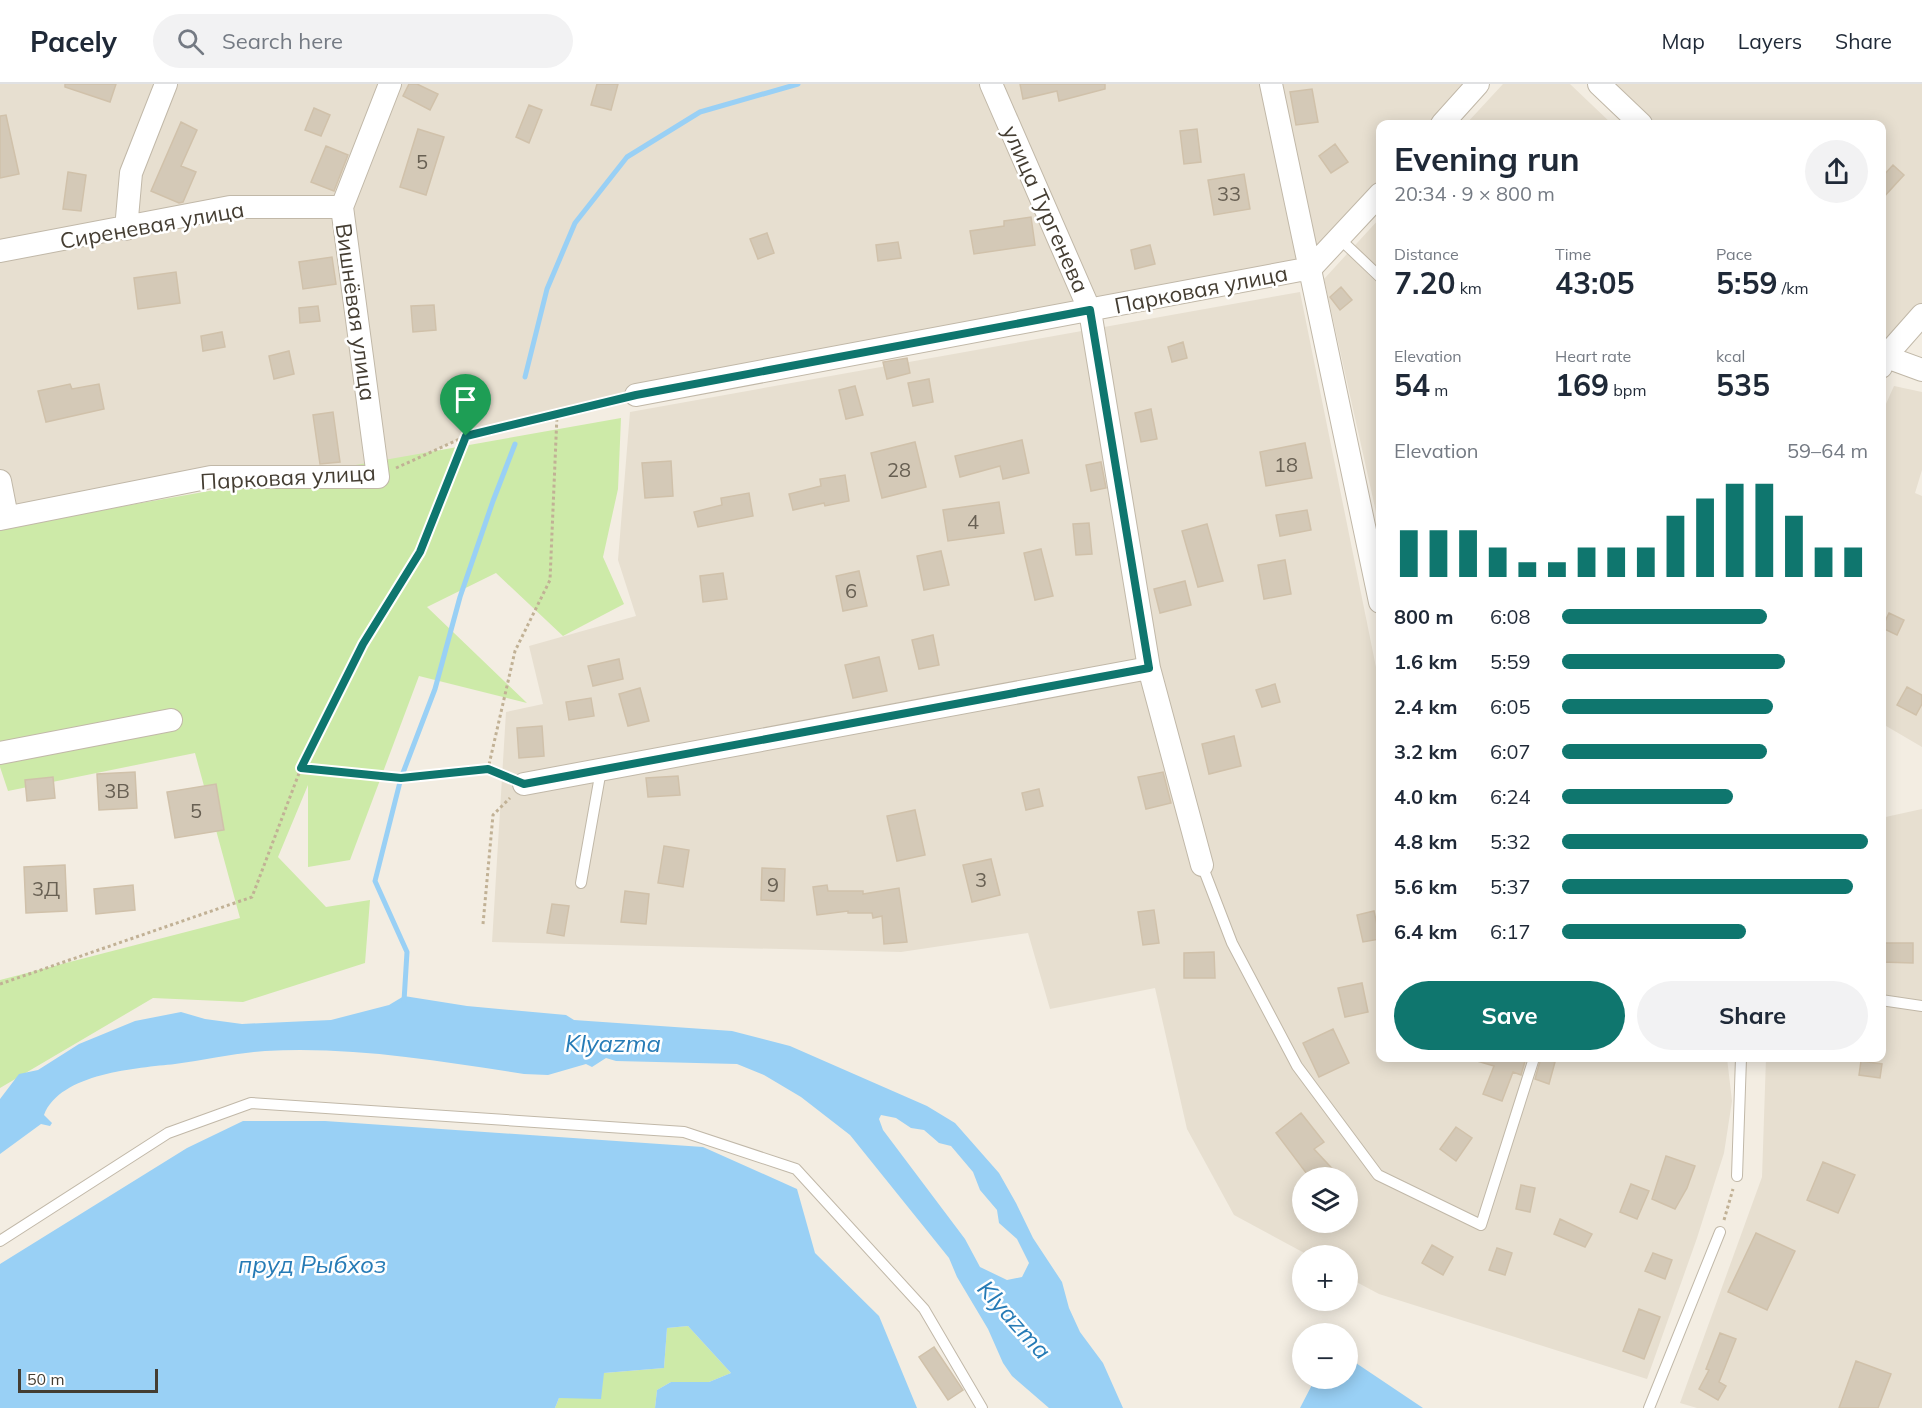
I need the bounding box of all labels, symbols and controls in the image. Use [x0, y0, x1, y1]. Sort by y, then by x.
search box [153, 14, 573, 68]
text: Pacely [30, 24, 117, 59]
icon: search [174, 25, 207, 58]
text: Search here [222, 27, 343, 55]
text: Map [1662, 28, 1705, 54]
text: Layers [1738, 28, 1802, 54]
text: Share [1835, 28, 1892, 54]
street label: улица Тургенева [997, 121, 1095, 297]
text: Evening run [1394, 138, 1580, 179]
button: share [1805, 140, 1868, 203]
house number: 5 [416, 149, 428, 174]
house number: 33 [1217, 181, 1241, 206]
text: 20:34 · 9 × 800 m [1394, 181, 1555, 206]
street label: Сиреневая улица [58, 195, 246, 255]
street label: Вишнёвая улица [330, 221, 382, 403]
text: Distance [1394, 244, 1459, 264]
text: Time [1555, 244, 1591, 264]
text: Pace [1716, 244, 1752, 264]
street label: Парковая улица [1112, 258, 1290, 320]
text: 7.20 [1394, 264, 1455, 302]
text: 43:05 [1555, 264, 1634, 302]
text: 5:59 [1716, 264, 1777, 302]
text: km [1455, 278, 1482, 298]
text: /km [1777, 278, 1808, 298]
text: Elevation [1394, 346, 1462, 366]
text: Heart rate [1555, 346, 1631, 366]
text: kcal [1716, 346, 1745, 366]
text: 54 [1394, 366, 1430, 404]
text: 169 [1555, 366, 1609, 404]
text: 535 [1716, 366, 1770, 404]
pin [440, 374, 491, 436]
text: m [1430, 380, 1448, 400]
text: bpm [1609, 380, 1646, 400]
icon: arrive [449, 383, 482, 416]
text: Elevation [1394, 438, 1479, 463]
text: 59–64 m [1787, 438, 1868, 463]
house number: 18 [1274, 452, 1298, 477]
house number: 28 [887, 457, 911, 482]
street label: Парковая улица [199, 458, 377, 496]
house number: 4 [967, 509, 979, 534]
house number: 6 [845, 578, 857, 603]
text: 800 m [1394, 604, 1453, 629]
text: 6:08 [1490, 604, 1531, 629]
text: 1.6 km [1394, 649, 1457, 674]
text: 5:59 [1490, 649, 1531, 674]
text: 2.4 km [1394, 694, 1457, 719]
text: 6:05 [1490, 694, 1531, 719]
text: 3.2 km [1394, 739, 1457, 764]
text: 6:07 [1490, 739, 1531, 764]
house number: 3В [104, 778, 130, 803]
text: 4.0 km [1394, 784, 1457, 809]
text: 6:24 [1490, 784, 1531, 809]
house number: 5 [190, 798, 202, 823]
text: 4.8 km [1394, 829, 1457, 854]
text: 5:32 [1490, 829, 1531, 854]
house number: 3 [975, 867, 987, 892]
house number: 9 [767, 872, 779, 897]
text: 5.6 km [1394, 874, 1457, 899]
text: 5:37 [1490, 874, 1531, 899]
house number: 3Д [32, 876, 60, 901]
text: 6.4 km [1394, 919, 1457, 944]
text: 6:17 [1490, 919, 1531, 944]
button: Save [1394, 981, 1625, 1050]
button: Share [1637, 981, 1868, 1050]
water label: Klyazma [565, 1028, 661, 1058]
map controls [1292, 1167, 1358, 1389]
button: layers [1292, 1167, 1358, 1233]
button: + [1292, 1245, 1358, 1311]
water label: пруд Рыбхоз [238, 1249, 386, 1279]
water label: Klyazma [972, 1274, 1058, 1365]
button: − [1292, 1323, 1358, 1389]
scale bar [18, 1366, 158, 1394]
text: 50 m [27, 1369, 64, 1389]

